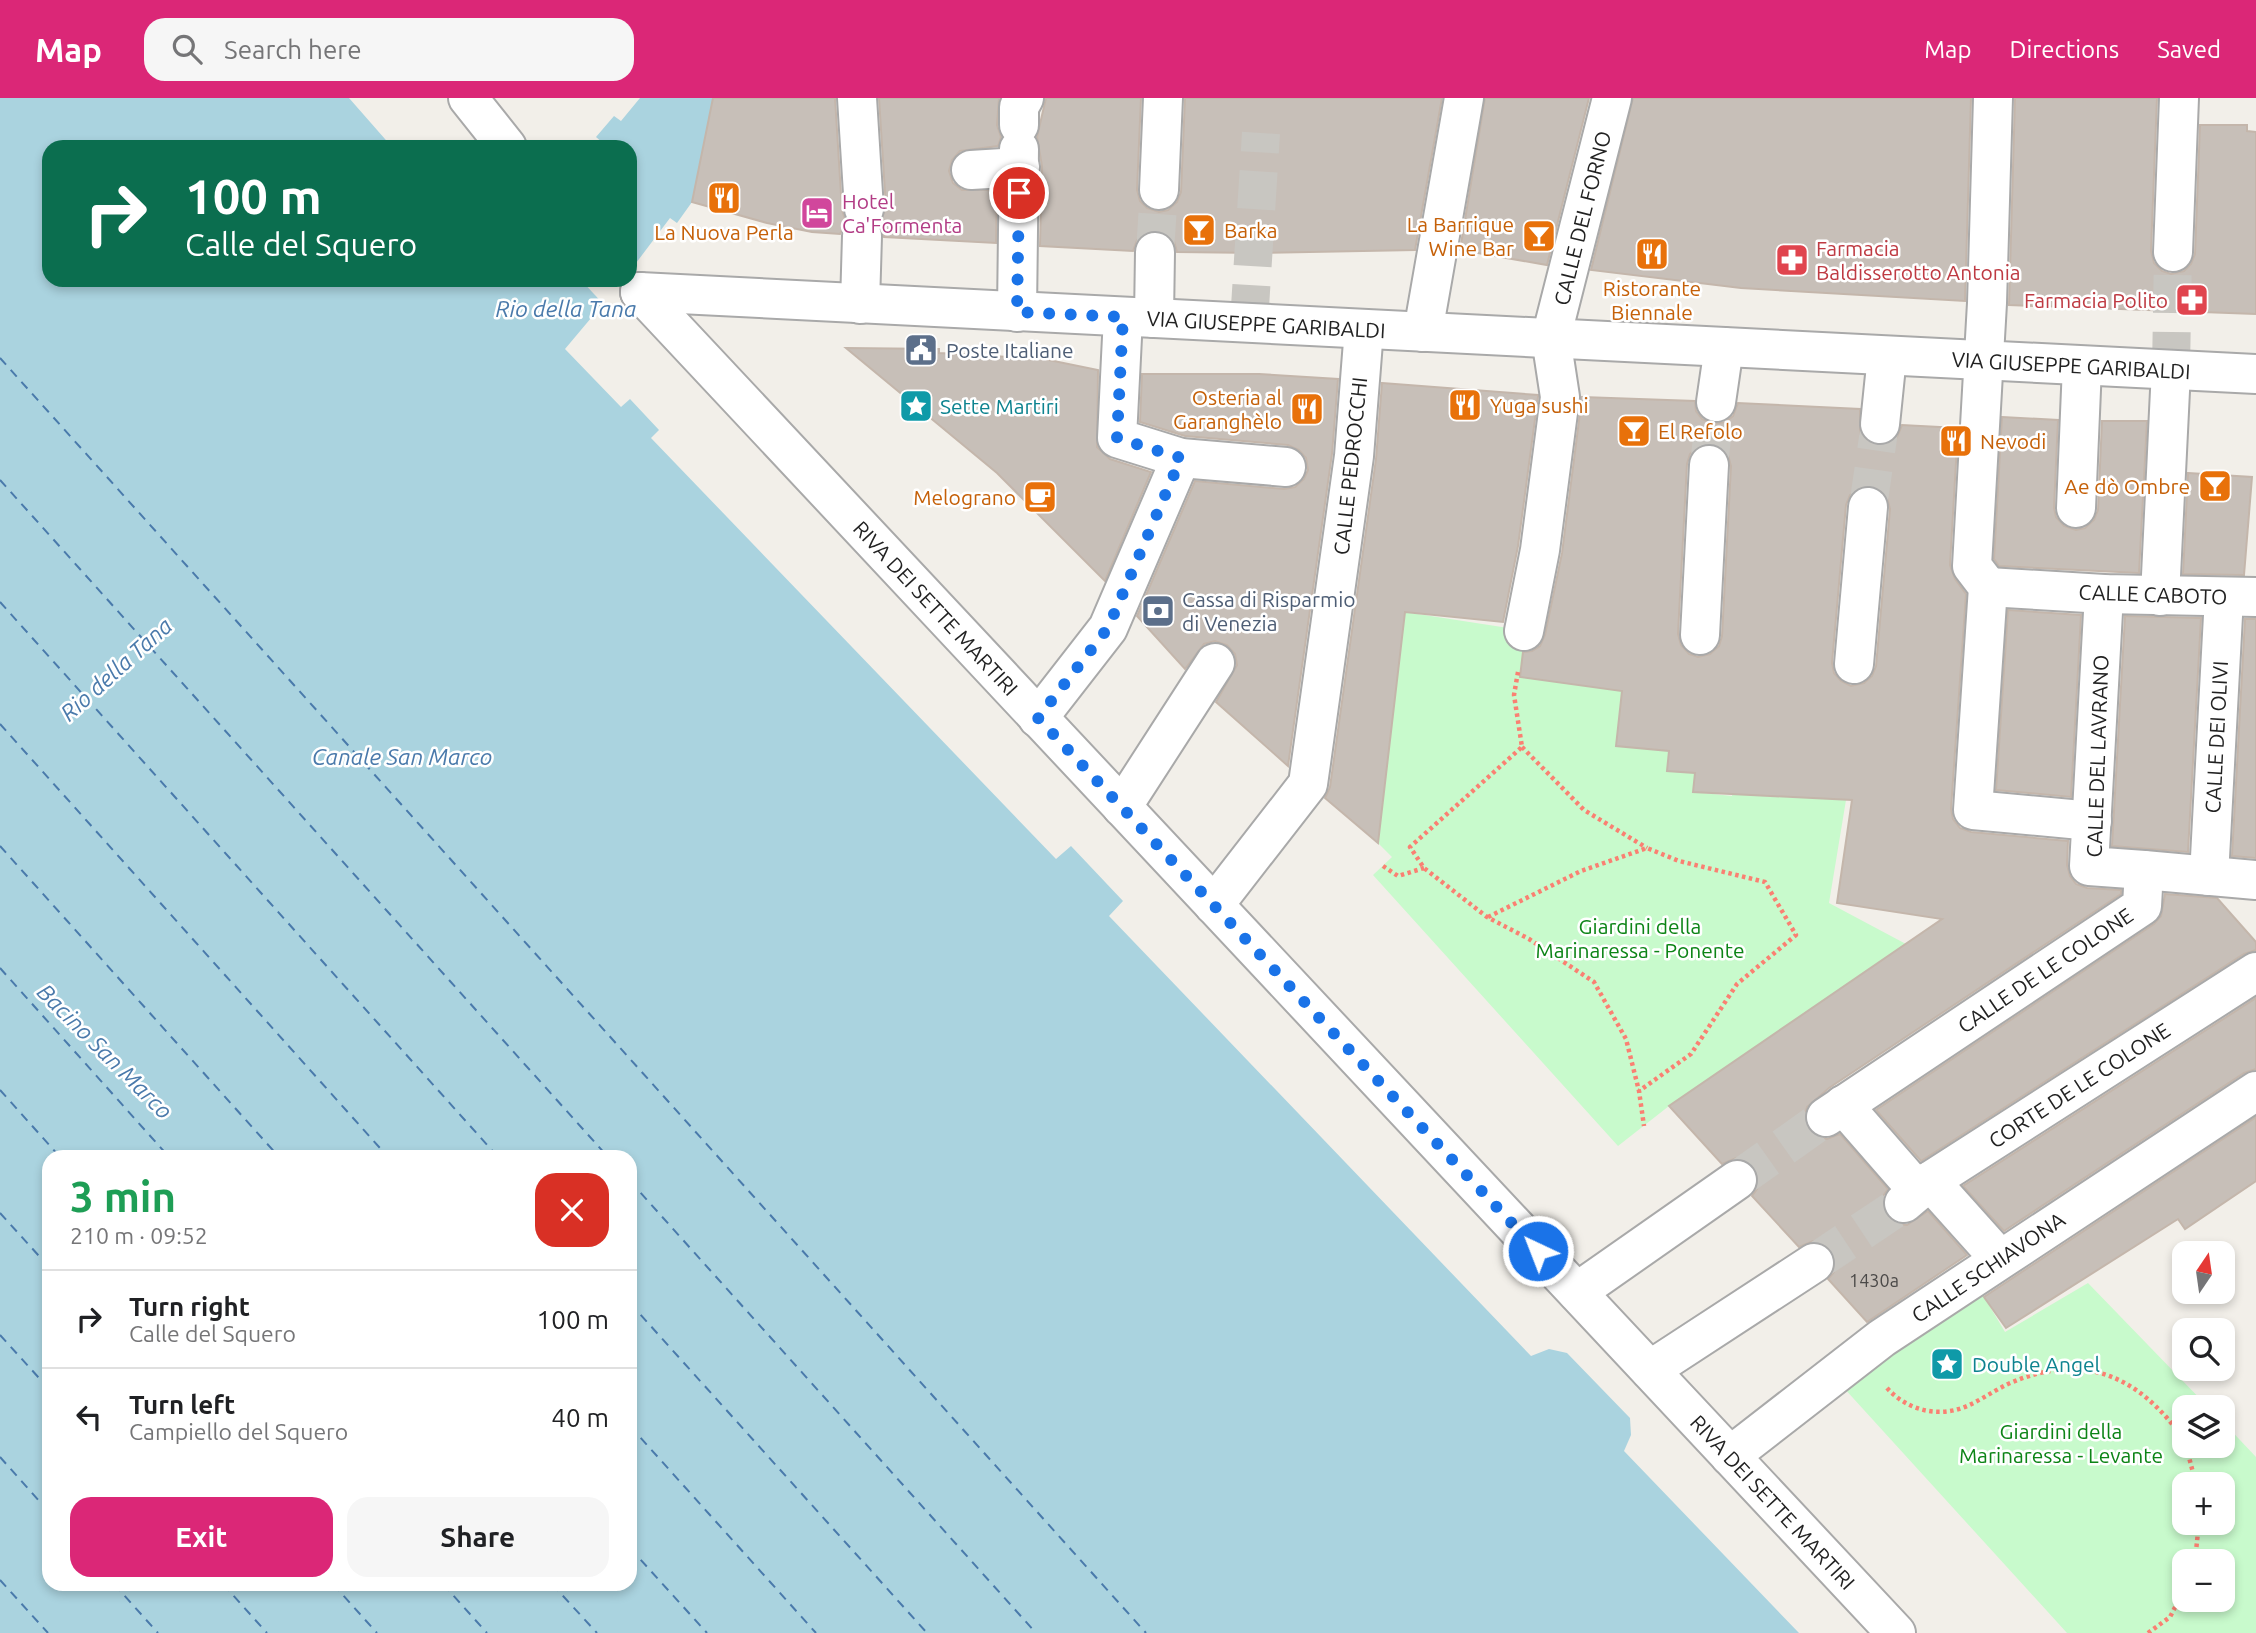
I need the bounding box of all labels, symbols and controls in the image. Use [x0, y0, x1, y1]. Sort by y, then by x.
search box [144, 18, 634, 81]
icon: search [168, 30, 206, 68]
text: Map [35, 31, 102, 68]
text: Search here [224, 35, 362, 64]
text: Map [1924, 36, 1971, 63]
text: Directions [2009, 36, 2119, 63]
text: Saved [2157, 36, 2221, 63]
street label: CALLE DEL FORNO [1549, 128, 1615, 308]
pin [989, 163, 1049, 223]
icon: right [70, 168, 161, 259]
text: 100 m [185, 168, 322, 223]
icon: arrive [1000, 174, 1038, 212]
restaurant icon: La Nuova Perla [705, 179, 743, 217]
place label: Hotel Ca'Formenta [842, 189, 962, 237]
hotel icon: Hotel Ca'Formenta [798, 194, 836, 232]
bar icon: Barka [1180, 211, 1218, 249]
place label: La Barrique Wine Bar [1407, 212, 1514, 260]
bar icon: La Barrique Wine Bar [1520, 217, 1558, 255]
place label: Barka [1224, 218, 1277, 242]
place label: La Nuova Perla [654, 220, 794, 244]
text: Calle del Squero [185, 226, 417, 262]
restaurant icon: Ristorante Biennale [1633, 235, 1671, 273]
place label: Farmacia Baldisserotto Antonia [1816, 236, 2021, 284]
pharmacy icon: Farmacia Baldisserotto Antonia [1773, 241, 1811, 279]
place label: Ristorante Biennale [1603, 276, 1701, 324]
pharmacy icon: Farmacia Polito [2173, 281, 2211, 319]
place label: Farmacia Polito [2024, 288, 2168, 312]
water label: Rio della Tana [495, 296, 637, 321]
street label: VIA GIUSEPPE GARIBALDI [1146, 306, 1386, 342]
public building icon: Poste Italiane [902, 331, 940, 369]
place label: Poste Italiane [946, 338, 1074, 362]
street label: VIA GIUSEPPE GARIBALDI [1951, 347, 2191, 383]
street label: CALLE PEDROCCHI [1329, 376, 1371, 556]
place label: Osteria al Garanghèlo [1173, 385, 1282, 433]
restaurant icon: Yuga sushi [1446, 386, 1484, 424]
place icon: Sette Martiri [897, 387, 935, 425]
restaurant icon: Osteria al Garanghèlo [1288, 390, 1326, 428]
place label: Yuga sushi [1490, 393, 1589, 417]
place label: Sette Martiri [940, 394, 1059, 418]
bar icon: El Refolo [1615, 412, 1653, 450]
place label: El Refolo [1658, 419, 1743, 443]
restaurant icon: Nevodi [1937, 422, 1975, 460]
place label: Nevodi [1980, 429, 2046, 453]
bar icon: Ae dò Ombre [2196, 467, 2234, 505]
place label: Ae dò Ombre [2064, 474, 2190, 498]
cafe icon: Melograno [1021, 478, 1059, 516]
place label: Melograno [913, 485, 1016, 509]
street label: RIVA DEI SETTE MARTIRI [849, 516, 1023, 700]
street label: CALLE CABOTO [2078, 579, 2228, 609]
place label: Cassa di Risparmio di Venezia [1182, 587, 1356, 635]
bank icon: Cassa di Risparmio di Venezia [1139, 592, 1177, 630]
water label: Rio della Tana [55, 613, 177, 725]
street label: CALLE DEL LAVRANO [2081, 654, 2113, 858]
street label: CALLE DEI OLIVI [2200, 660, 2232, 814]
water label: Canale San Marco [312, 744, 492, 769]
street label: CALLE DE LE COLONE [1953, 903, 2137, 1037]
park label: Giardini della Marinaressa - Ponente [1535, 914, 1745, 962]
water label: Bacino San Marco [33, 979, 177, 1123]
street label: CORTE DE LE COLONE [1984, 1017, 2174, 1153]
text: 3 min [70, 1173, 176, 1220]
button: close [535, 1173, 609, 1247]
street label: CALLE SCHIAVONA [1907, 1207, 2069, 1327]
position arrow [1501, 1214, 1575, 1288]
text: 210 m · 09:52 [70, 1223, 208, 1248]
north arrow [2172, 1241, 2235, 1304]
map controls [2172, 1241, 2235, 1612]
house number: 1430a [1849, 1270, 1899, 1290]
text: Turn right [129, 1292, 250, 1321]
icon: right [70, 1300, 108, 1338]
text: 100 m [537, 1305, 609, 1334]
button: search [2172, 1318, 2235, 1381]
text: Calle del Squero [129, 1321, 296, 1346]
place icon: Double Angel [1928, 1345, 1966, 1383]
place label: Double Angel [1972, 1352, 2100, 1376]
text: Turn left [129, 1390, 235, 1419]
button: layers [2172, 1395, 2235, 1458]
icon: left [70, 1398, 108, 1436]
text: 40 m [551, 1403, 609, 1432]
street label: RIVA DEI SETTE MARTIRI [1686, 1410, 1860, 1594]
text: Campiello del Squero [129, 1419, 348, 1444]
park label: Giardini della Marinaressa - Levante [1959, 1419, 2163, 1467]
button: + [2172, 1472, 2235, 1535]
button: Exit [70, 1497, 333, 1577]
button: Share [347, 1497, 609, 1577]
button: − [2172, 1549, 2235, 1612]

